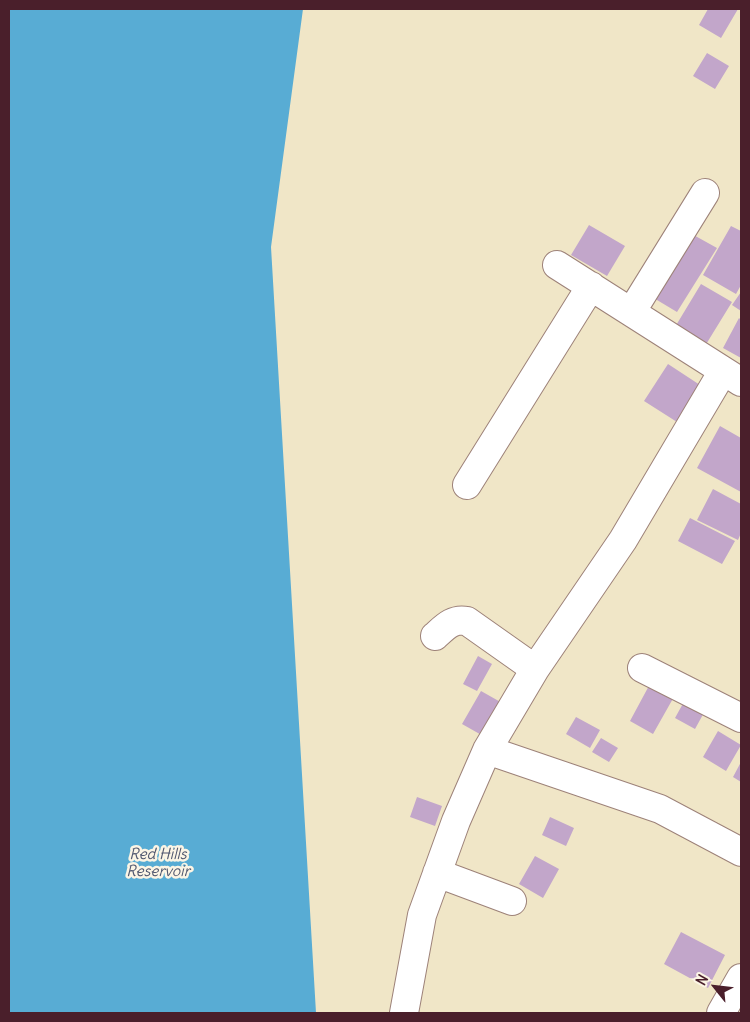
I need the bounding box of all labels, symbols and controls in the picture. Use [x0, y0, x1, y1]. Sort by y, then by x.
water label: Red Hills Reservoir [126, 846, 190, 881]
north arrow [690, 962, 740, 1012]
text: N [692, 971, 712, 988]

